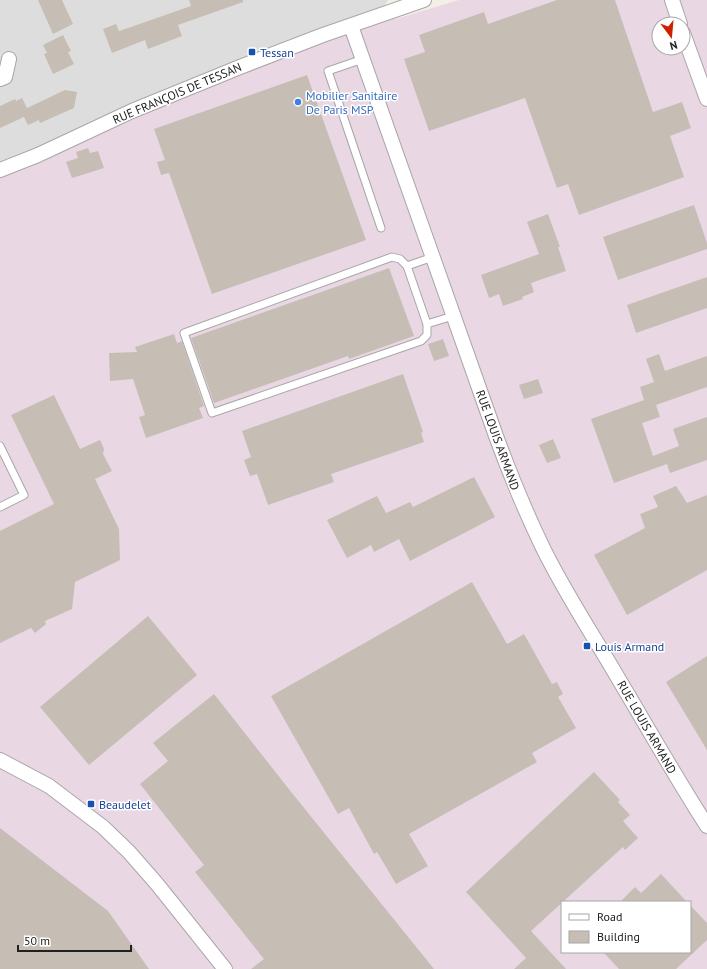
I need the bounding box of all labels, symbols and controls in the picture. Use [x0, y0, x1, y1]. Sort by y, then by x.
north arrow [651, 16, 691, 56]
text: N [668, 38, 679, 53]
place label: Tessan [260, 45, 294, 60]
marker: Tessan [247, 47, 257, 57]
street label: RUE FRANÇOIS DE TESSAN [110, 59, 244, 127]
place label: Mobilier Sanitaire De Paris MSP [306, 88, 397, 117]
marker: Mobilier Sanitaire De Paris MSP [293, 97, 303, 107]
street label: RUE LOUIS ARMAND [473, 388, 523, 492]
place label: Louis Armand [595, 639, 664, 654]
marker: Louis Armand [582, 641, 592, 651]
street label: RUE LOUIS ARMAND [614, 678, 680, 776]
place label: Beaudelet [99, 797, 151, 812]
marker: Beaudelet [86, 799, 96, 809]
legend [561, 901, 691, 953]
text: Road [597, 909, 622, 924]
scale bar [18, 927, 131, 953]
text: Building [597, 929, 640, 944]
text: 50 m [24, 933, 50, 948]

